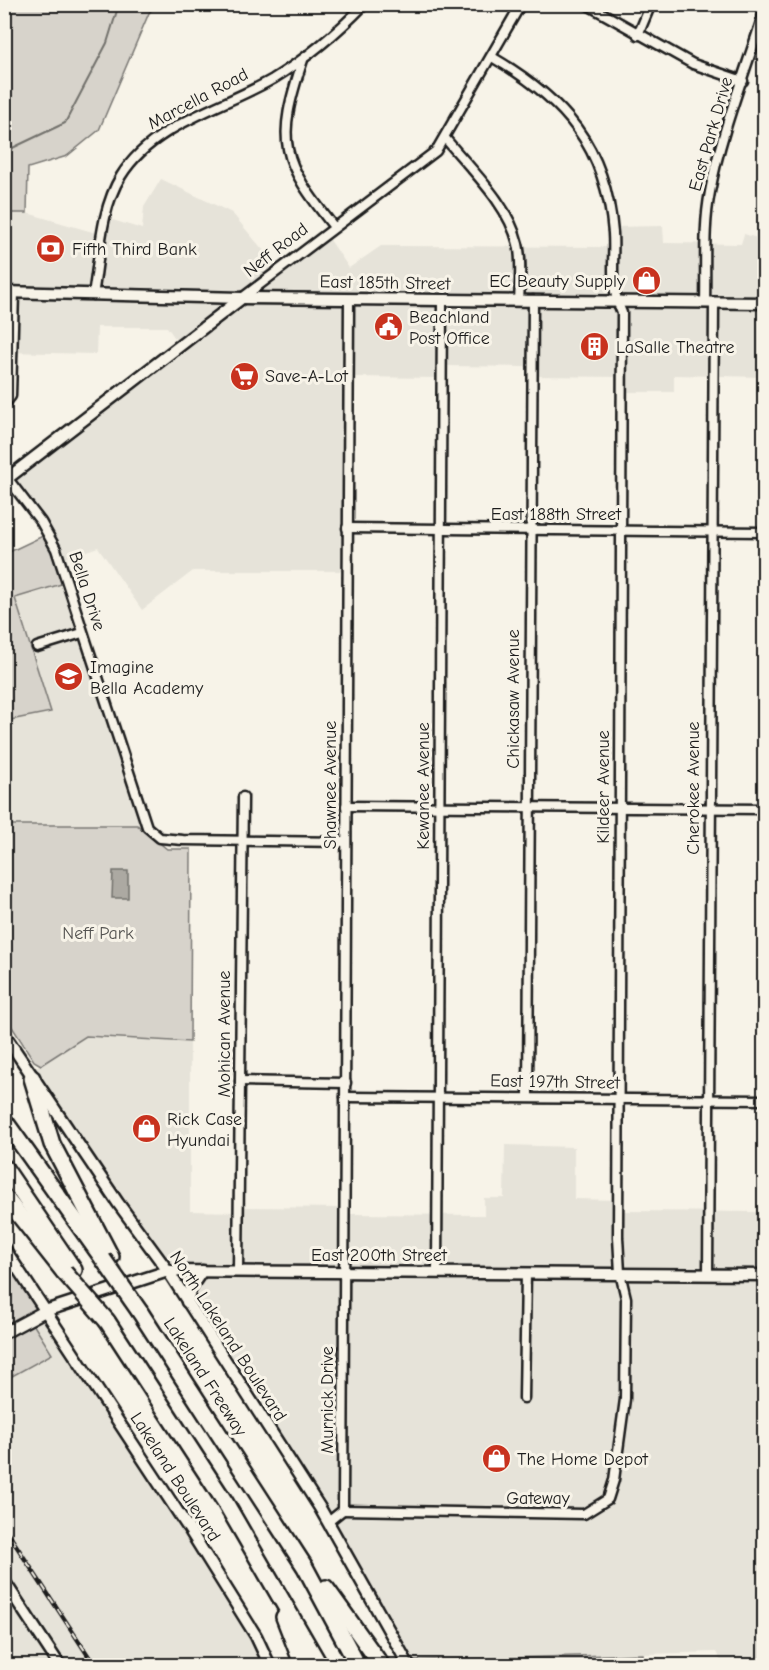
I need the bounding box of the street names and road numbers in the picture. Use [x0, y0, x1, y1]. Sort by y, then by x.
street label: Marcella Road [144, 64, 252, 134]
street label: East Park Drive [685, 74, 737, 194]
street label: Neff Road [240, 218, 312, 282]
street label: East 185th Street [319, 271, 451, 295]
street label: East 188th Street [491, 504, 622, 525]
street label: Bella Drive [64, 549, 110, 633]
street label: Chickasaw Avenue [503, 629, 524, 769]
street label: Shawnee Avenue [320, 721, 341, 849]
street label: Cherokee Avenue [683, 721, 704, 855]
street label: Kewanee Avenue [413, 722, 434, 850]
street label: Kildeer Avenue [593, 730, 614, 844]
street label: Mohican Avenue [214, 970, 235, 1098]
street label: East 197th Street [490, 1070, 621, 1094]
street label: East 200th Street [311, 1245, 448, 1266]
street label: North Lakeland Boulevard [165, 1247, 291, 1425]
street label: Lakeland Freeway [159, 1314, 252, 1441]
street label: Murnick Drive [317, 1346, 338, 1454]
street label: Lakeland Boulevard [125, 1409, 225, 1545]
street label: Gateway [506, 1488, 571, 1509]

